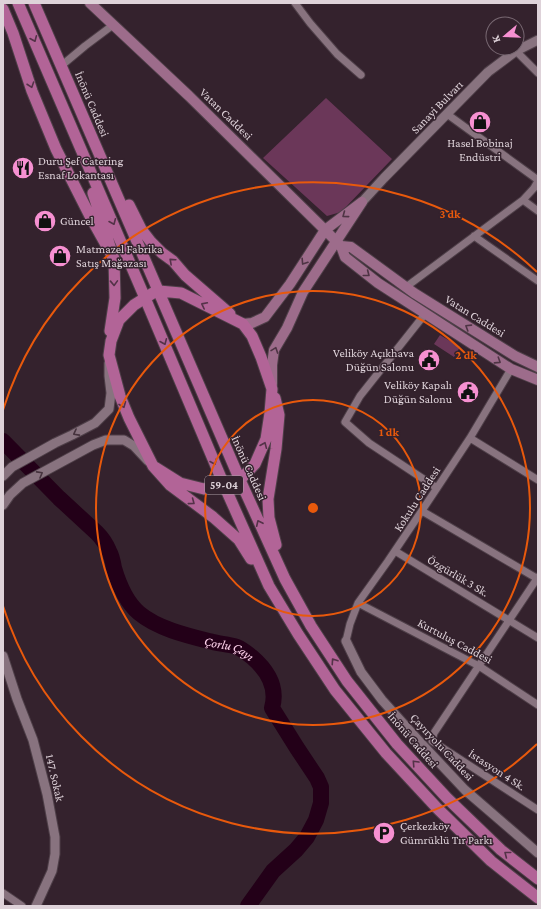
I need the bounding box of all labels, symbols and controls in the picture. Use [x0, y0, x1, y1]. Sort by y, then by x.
north arrow [485, 16, 525, 56]
text: K [488, 33, 502, 45]
one-way arrow [29, 35, 37, 42]
street label: İnönü Caddesi [72, 69, 112, 139]
street label: Sanayi Bulvarı [408, 77, 466, 137]
one-way arrow [26, 82, 34, 89]
street label: Vatan Caddesi [197, 85, 255, 143]
shop icon: Hasel Bobinaj Endüstri [467, 109, 493, 135]
place label: Hasel Bobinaj Endüstri [447, 136, 513, 164]
place label: Duru Şef Catering Esnaf Lokantası [38, 154, 124, 182]
restaurant icon: Duru Şef Catering Esnaf Lokantası [10, 155, 36, 181]
text: 3 dk [439, 207, 461, 221]
shop icon: Güncel [32, 208, 58, 234]
one-way arrow [343, 210, 350, 217]
place label: Güncel [60, 214, 94, 228]
one-way arrow [108, 219, 116, 226]
place label: Matmazel Fabrika Satış Mağazası [76, 242, 163, 270]
shop icon: Matmazel Fabrika Satış Mağazası [47, 243, 73, 269]
one-way arrow [302, 258, 309, 265]
one-way arrow [170, 259, 177, 266]
one-way arrow [362, 269, 369, 276]
one-way arrow [110, 280, 119, 286]
street label: Vatan Caddesi [442, 292, 508, 340]
one-way arrow [200, 302, 208, 310]
one-way arrow [465, 324, 472, 331]
one-way arrow [159, 339, 167, 346]
place label: Veliköy Açıkhava Düğün Salonu [333, 346, 415, 374]
one-way arrow [271, 347, 279, 354]
public building icon: Veliköy Açıkhava Düğün Salonu [416, 347, 442, 373]
text: 2 dk [455, 348, 477, 362]
one-way arrow [494, 356, 501, 364]
place label: Veliköy Kapalı Düğün Salonu [384, 378, 453, 406]
public building icon: Veliköy Kapalı Düğün Salonu [455, 379, 481, 405]
one-way arrow [119, 401, 127, 408]
text: 1 dk [379, 425, 399, 439]
one-way arrow [73, 428, 81, 435]
street label: İnönü Caddesi [228, 433, 270, 503]
one-way arrow [259, 441, 267, 449]
one-way arrow [209, 457, 217, 465]
street label: Kokulu Caddesi [391, 464, 443, 534]
one-way arrow [36, 472, 43, 479]
road number: 59-04 [205, 476, 243, 494]
one-way arrow [188, 497, 195, 504]
centre of rings [306, 501, 320, 515]
one-way arrow [256, 519, 264, 527]
street label: Özgürlük 3 Sk. [425, 552, 491, 600]
street label: Kurtuluş Caddesi [415, 615, 495, 667]
water label: Çorlu Çayı [203, 633, 258, 664]
one-way arrow [332, 659, 339, 666]
street label: İnönü Caddesi [385, 709, 441, 771]
street label: Çayıryolu Caddesi [407, 710, 477, 784]
street label: İstasyon 4 Sk. [466, 746, 528, 794]
street label: 147. Sokak [43, 753, 67, 803]
one-way arrow [412, 760, 420, 768]
place label: Çerkezköy Gümrüklü Tır Parkı [400, 819, 492, 847]
parking icon: Çerkezköy Gümrüklü Tır Parkı [371, 820, 397, 846]
one-way arrow [505, 852, 512, 859]

